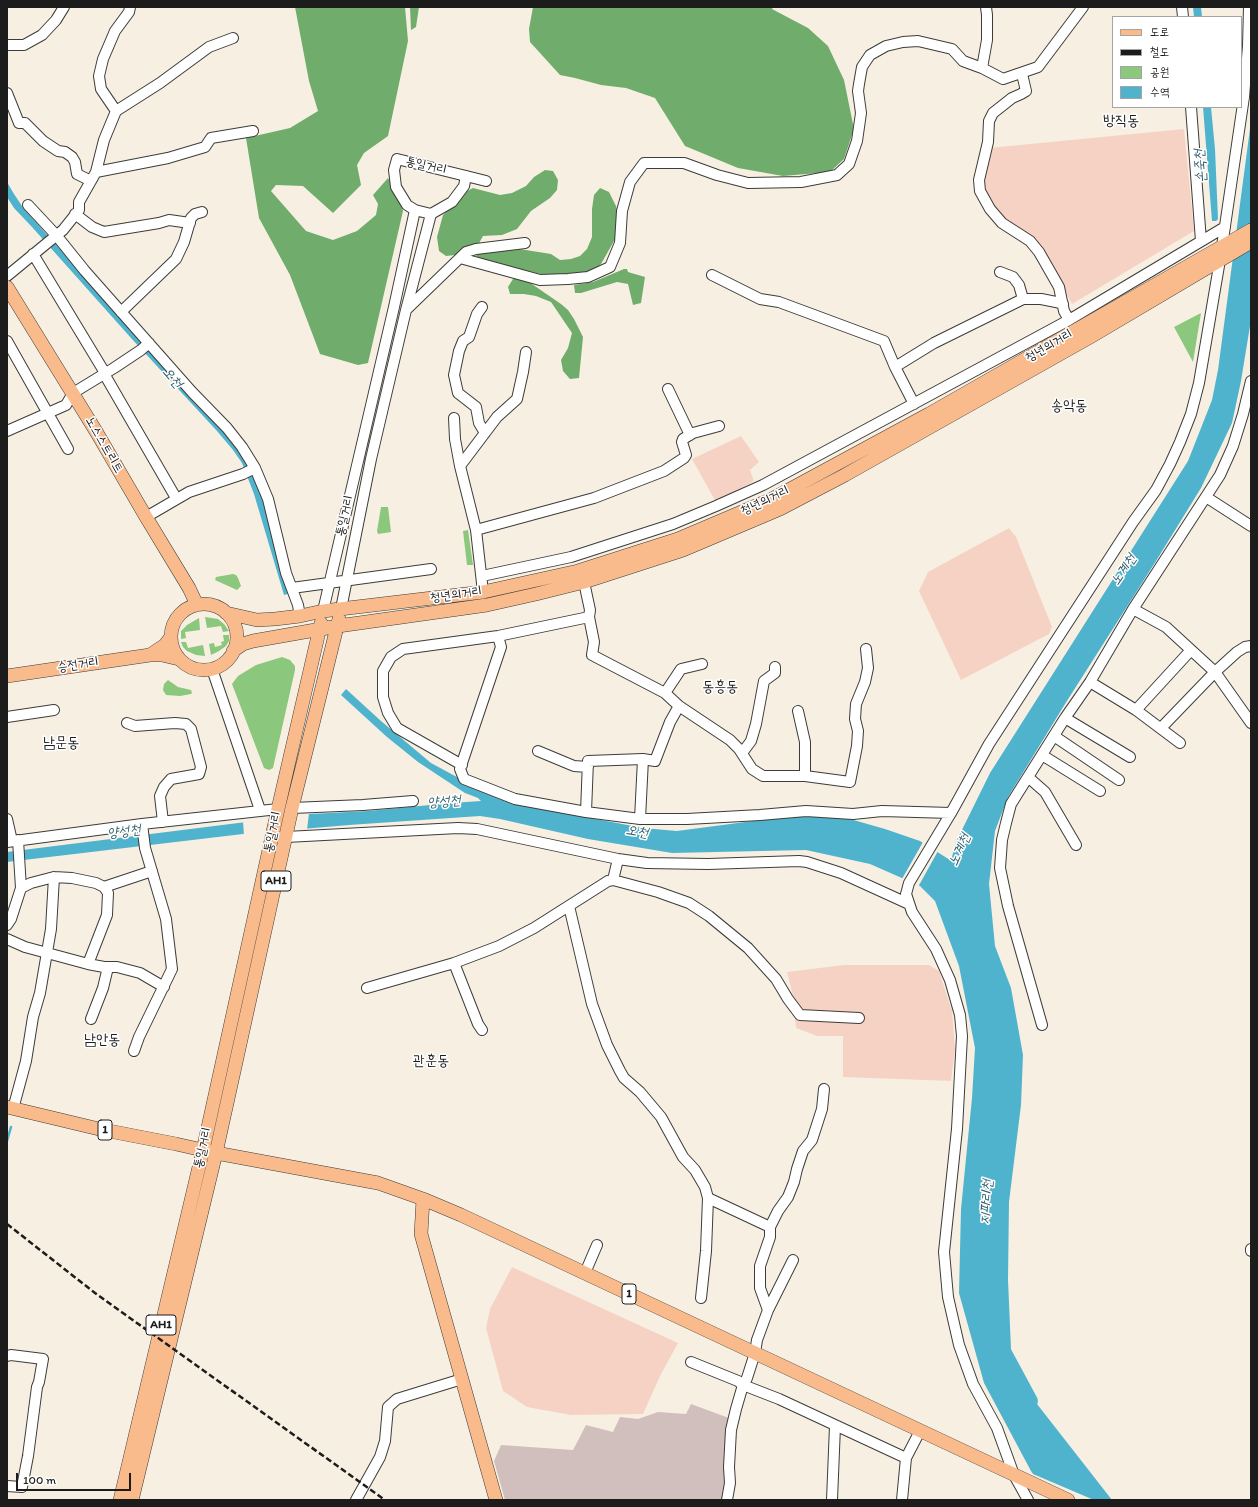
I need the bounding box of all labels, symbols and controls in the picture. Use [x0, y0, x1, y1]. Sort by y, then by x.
legend [1112, 16, 1242, 108]
text: 도로 [1150, 25, 1169, 39]
text: 철도 [1150, 45, 1169, 59]
text: 공원 [1150, 65, 1169, 79]
text: 수역 [1150, 85, 1169, 99]
district label: 방직동 [1103, 112, 1139, 130]
water label: 손죽천 [1191, 149, 1211, 183]
street label: 통일거리 [404, 154, 448, 178]
street label: 청년의거리 [1022, 326, 1076, 366]
water label: 오천 [158, 364, 186, 392]
district label: 송악동 [1051, 397, 1087, 415]
street label: 노스스트리트 [82, 414, 126, 476]
street label: 청년의거리 [738, 483, 792, 519]
street label: 통일거리 [333, 494, 357, 538]
water label: 노계천 [1108, 551, 1140, 589]
street label: 청년의거리 [429, 584, 483, 606]
street label: 승전거리 [56, 654, 100, 676]
district label: 동흥동 [702, 678, 738, 696]
district label: 남문동 [43, 734, 79, 752]
water label: 양성천 [427, 792, 461, 812]
street label: 통일거리 [261, 810, 285, 854]
water label: 양성천 [106, 822, 142, 842]
water label: 오천 [625, 822, 649, 842]
water label: 노계천 [945, 831, 975, 869]
road number: AH1 [261, 871, 291, 891]
district label: 남안동 [84, 1031, 120, 1049]
district label: 관훈동 [413, 1052, 449, 1070]
road number: 1 [98, 1120, 112, 1140]
street label: 통일거리 [191, 1126, 215, 1170]
water label: 지파리천 [977, 1179, 997, 1225]
road number: 1 [622, 1284, 636, 1304]
road number: AH1 [146, 1315, 176, 1335]
scale bar [18, 1465, 133, 1491]
text: 100 m [23, 1473, 56, 1487]

